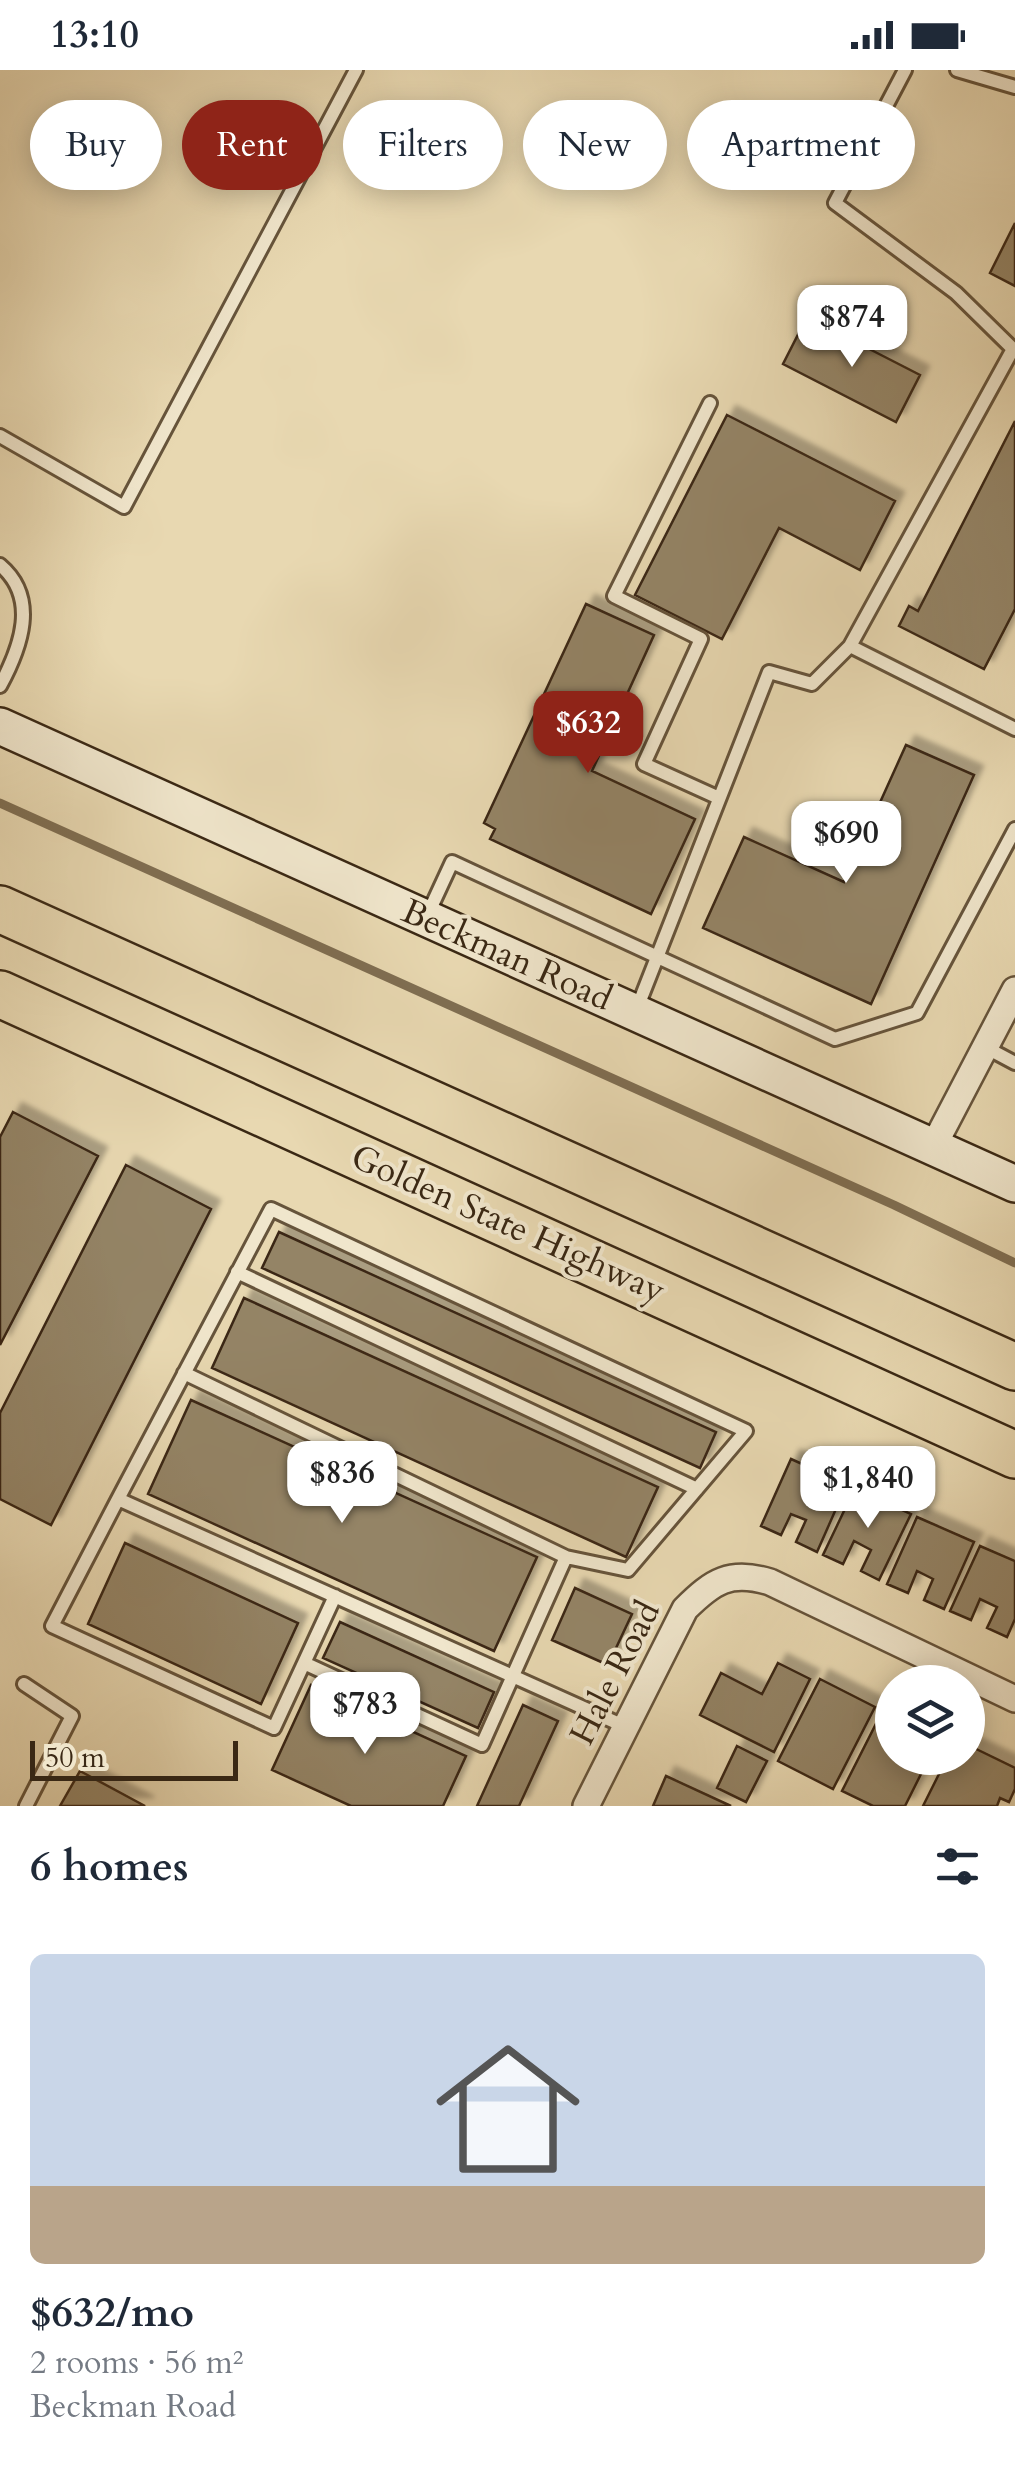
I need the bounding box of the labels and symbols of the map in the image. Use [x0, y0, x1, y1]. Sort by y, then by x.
pin: $874 [793, 285, 911, 370]
pin: $632 [529, 691, 647, 776]
pin: $690 [787, 801, 905, 886]
street label: Beckman Road [394, 887, 620, 1023]
street label: Golden State Highway [343, 1133, 673, 1315]
pin: $836 [283, 1441, 401, 1526]
pin: $1,840 [787, 1446, 949, 1531]
street label: Hale Road [558, 1593, 672, 1753]
pin: $783 [306, 1672, 424, 1757]
scale bar [30, 1736, 238, 1780]

